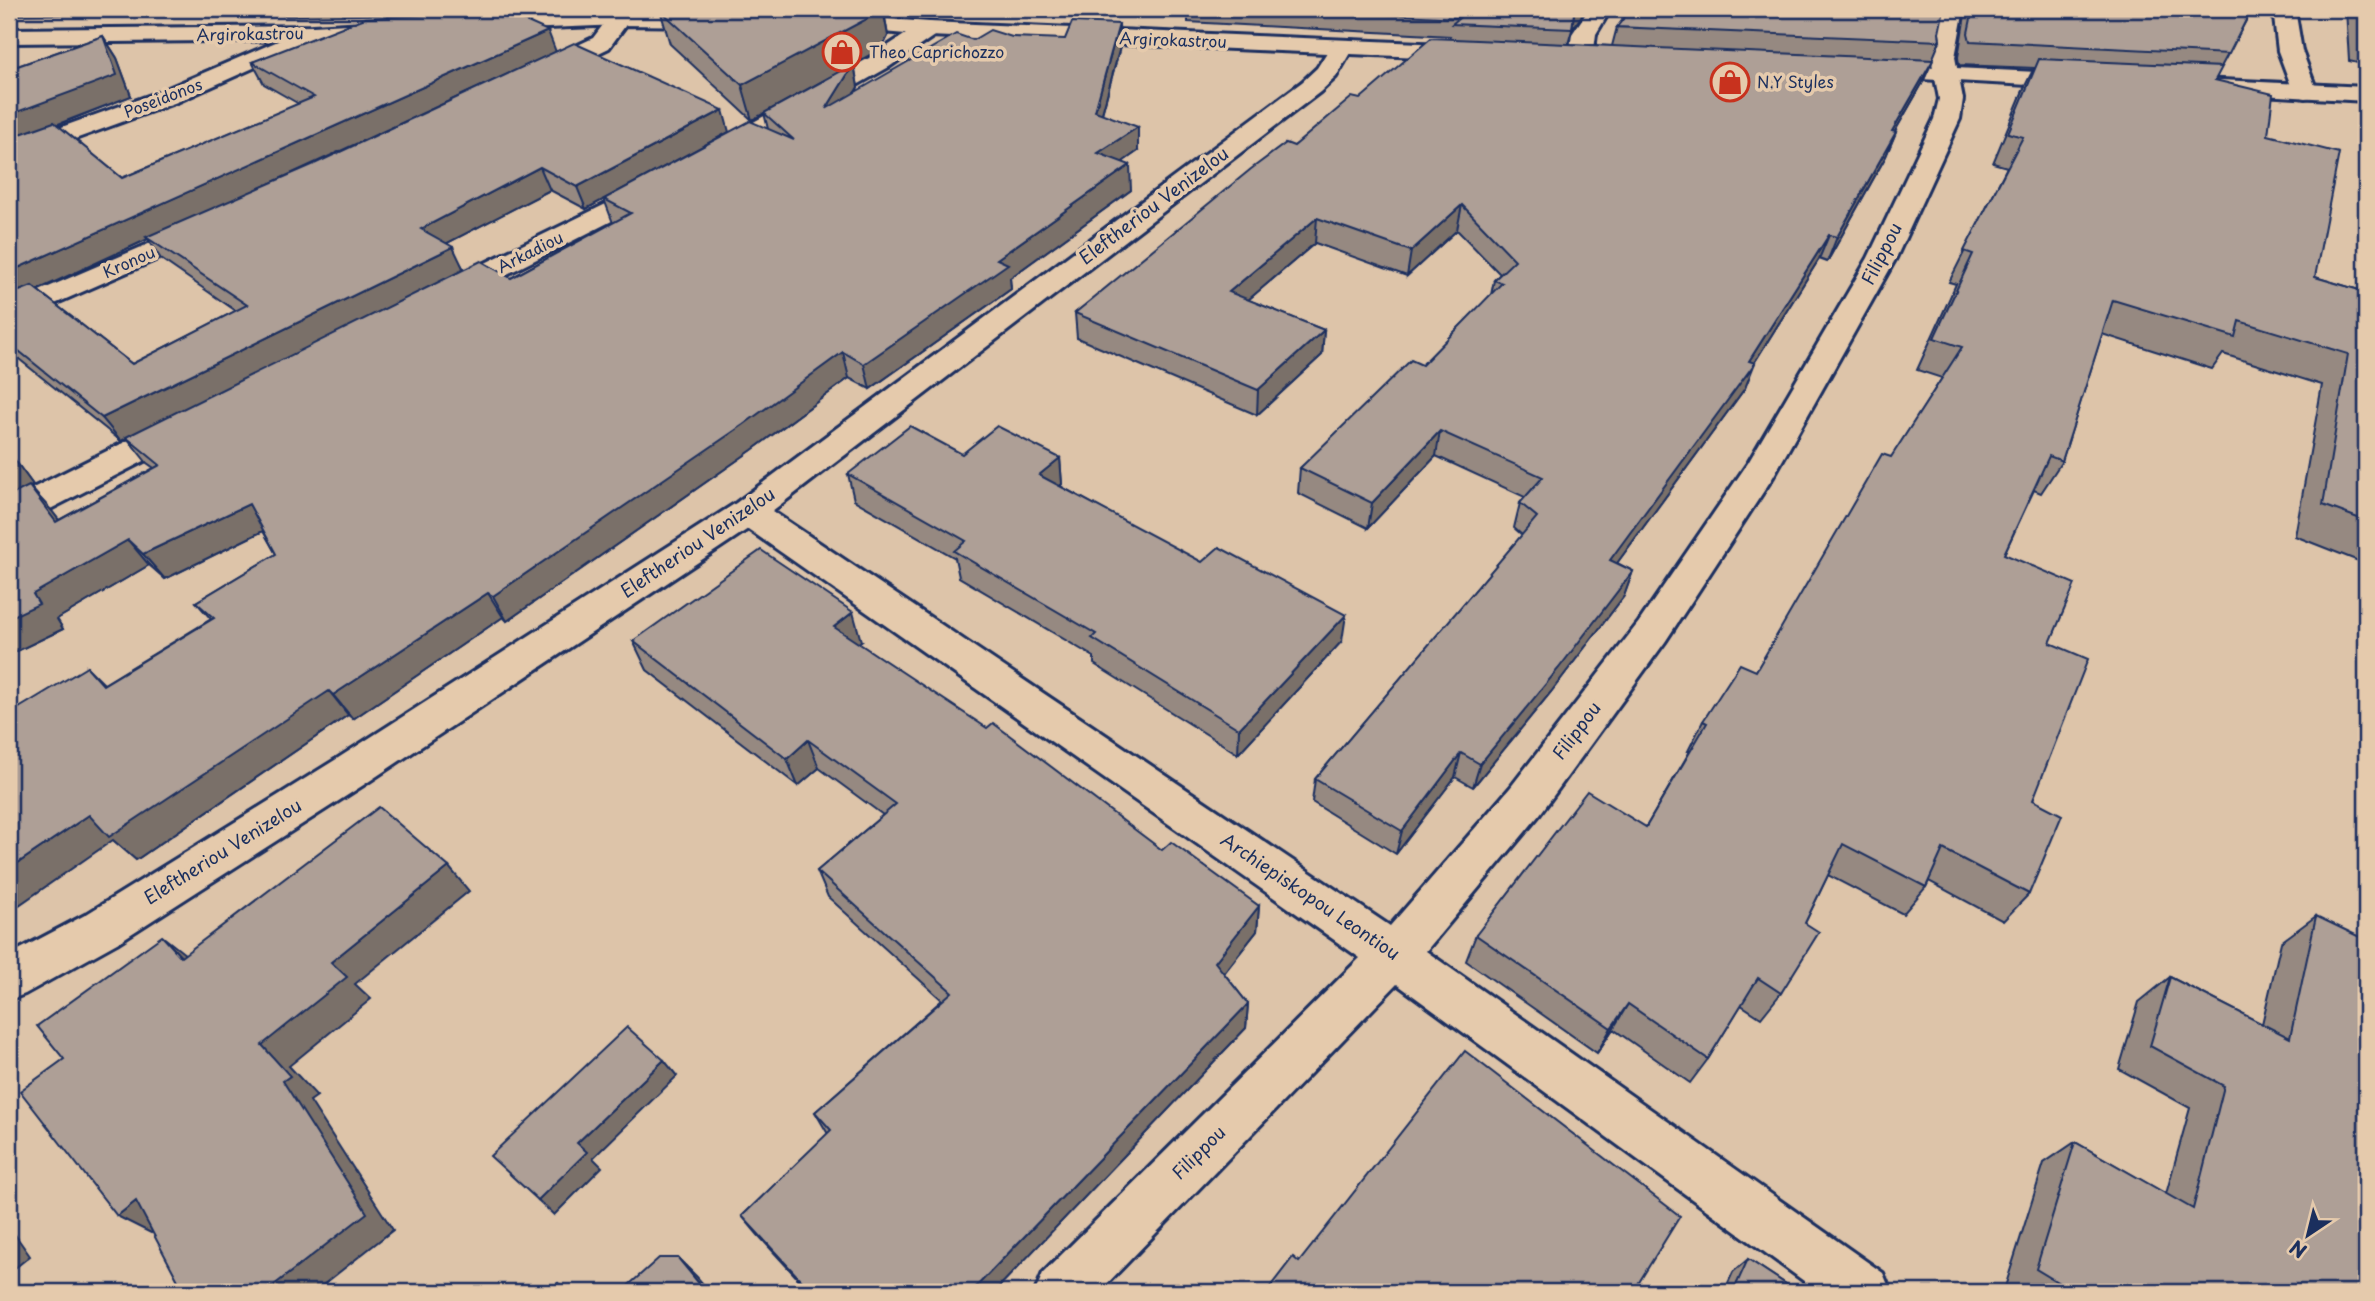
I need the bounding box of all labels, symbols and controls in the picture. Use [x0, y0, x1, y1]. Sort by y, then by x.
street label: Argirokastrou [196, 20, 304, 46]
street label: Argirokastrou [1119, 25, 1227, 53]
shop icon: Theo Caprichozzo [821, 31, 863, 73]
place label: Theo Caprichozzo [869, 39, 1004, 63]
shop icon: N.Y Styles [1709, 61, 1751, 103]
place label: N.Y Styles [1757, 69, 1834, 93]
street label: Poseidonos [120, 71, 205, 123]
street label: Eleftheriou Venizelou [1073, 139, 1234, 270]
street label: Filippou [1853, 217, 1908, 289]
street label: Arkadiou [492, 224, 567, 278]
street label: Kronou [99, 239, 159, 283]
street label: Eleftheriou Venizelou [614, 480, 780, 604]
street label: Filippou [1545, 695, 1607, 765]
street label: Eleftheriou Venizelou [138, 791, 306, 910]
street label: Archiepiskopou Leontiou [1216, 826, 1406, 966]
street label: Filippou [1165, 1119, 1231, 1185]
north arrow [2274, 1200, 2344, 1270]
text: N [2283, 1234, 2312, 1266]

